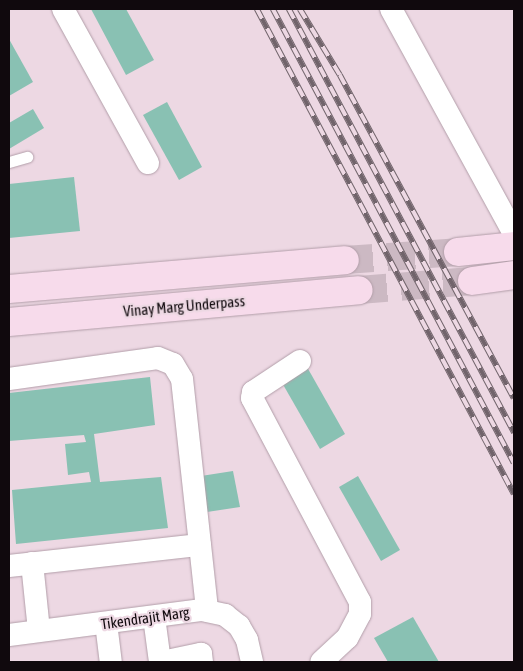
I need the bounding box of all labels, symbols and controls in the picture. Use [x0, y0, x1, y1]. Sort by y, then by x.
street label: Vinay Marg Underpass [122, 292, 246, 320]
street label: Tikendrajit Marg [100, 603, 190, 633]

